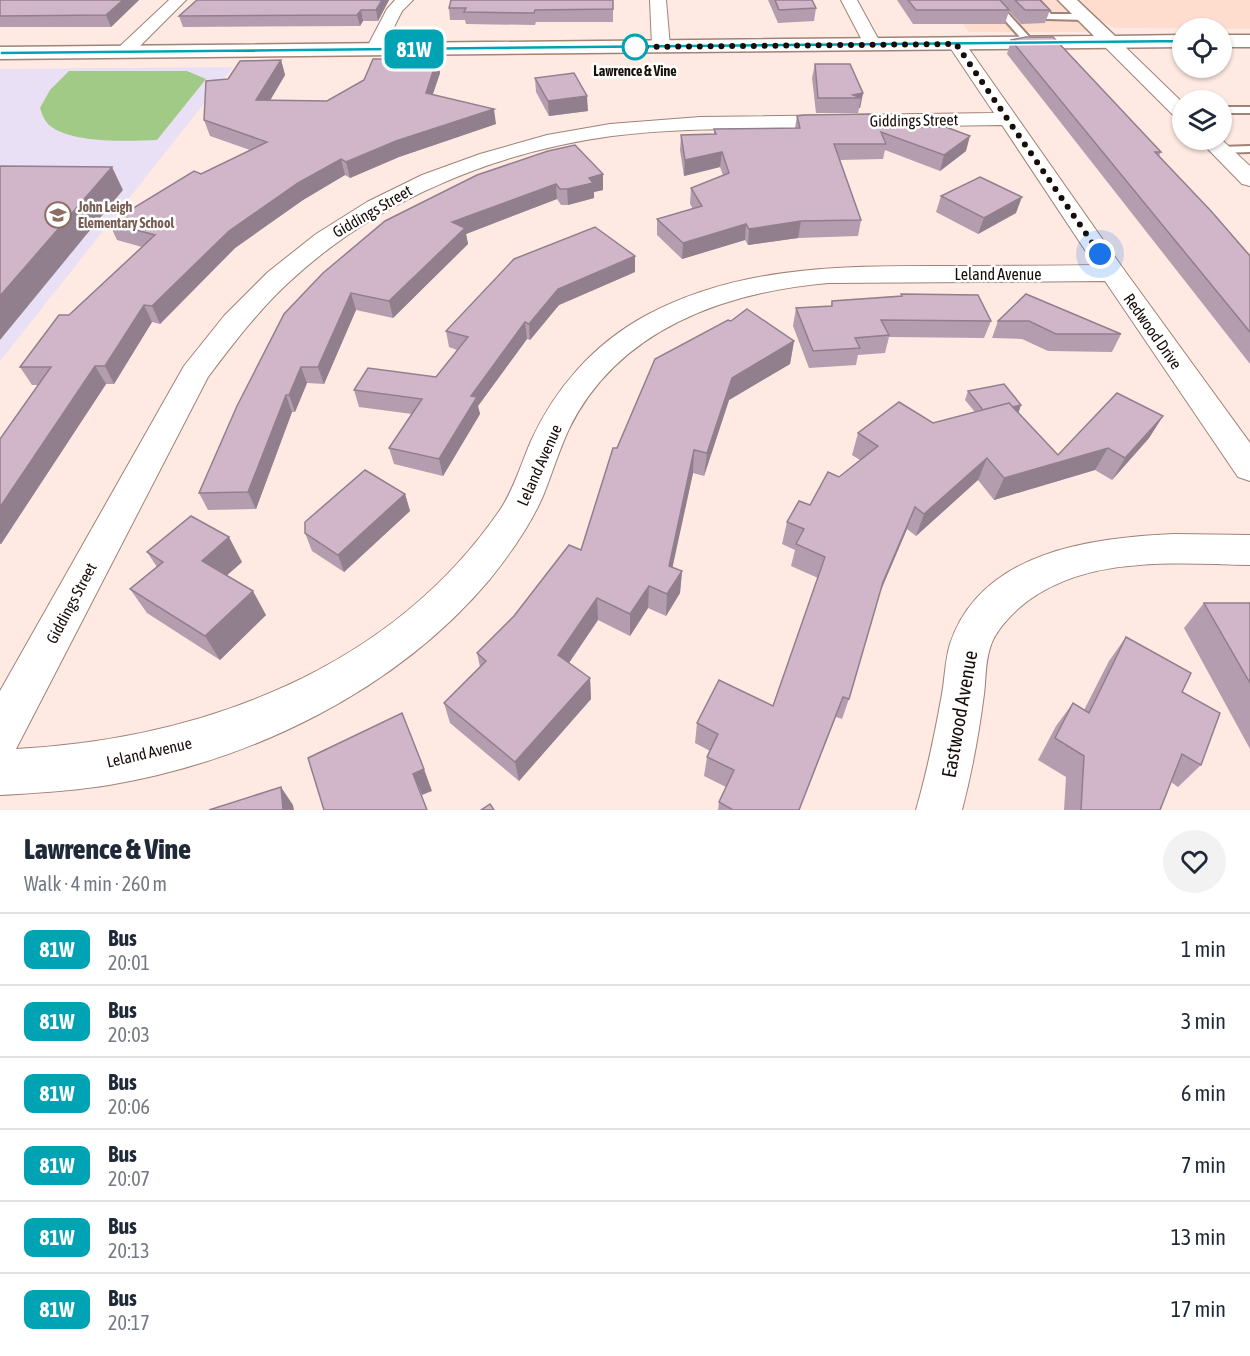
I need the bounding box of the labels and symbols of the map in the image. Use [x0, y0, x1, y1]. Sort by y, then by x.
line badge: 81W [380, 29, 448, 68]
marker: Lawrence & Vine [622, 34, 648, 60]
place label: Lawrence & Vine [593, 63, 677, 79]
street label: Giddings Street [870, 110, 959, 131]
street label: Giddings Street [329, 181, 416, 242]
place label: John Leigh Elementary School [77, 199, 174, 231]
school or university icon: John Leigh Elementary School [43, 200, 73, 230]
your location [1085, 239, 1115, 269]
street label: Leland Avenue [955, 265, 1041, 283]
street label: Redwood Drive [1120, 290, 1186, 372]
street label: Leland Avenue [513, 422, 565, 508]
street label: Giddings Street [42, 559, 101, 647]
street label: Eastwood Avenue [936, 649, 982, 779]
street label: Leland Avenue [105, 733, 193, 771]

